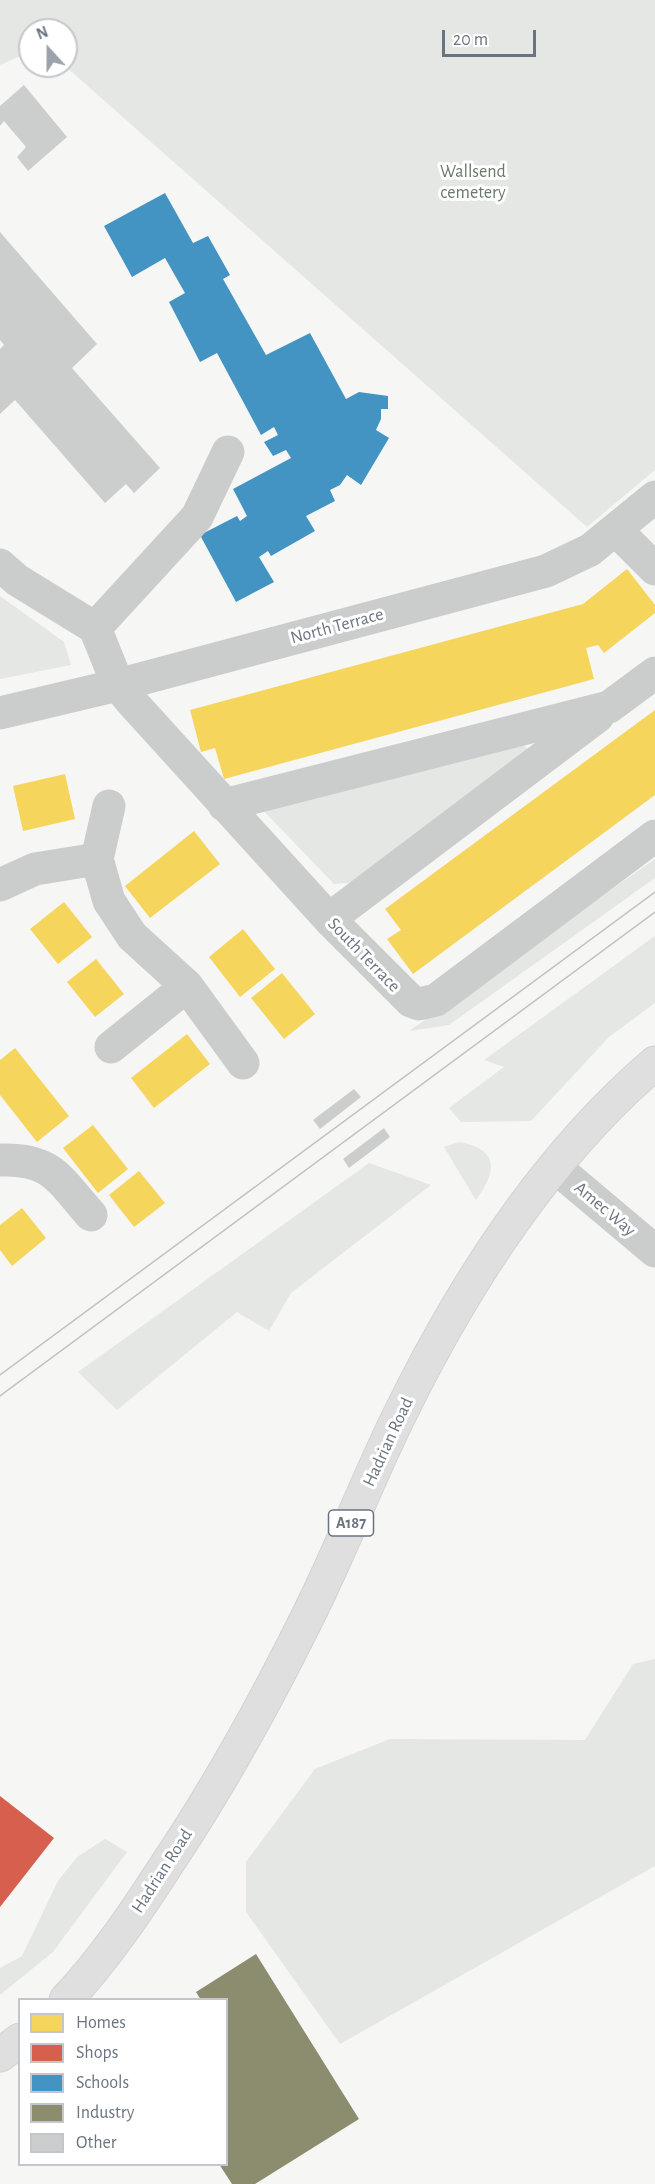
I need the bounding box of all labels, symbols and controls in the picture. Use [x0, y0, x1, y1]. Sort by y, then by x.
north arrow [18, 18, 78, 78]
scale bar [445, 18, 540, 56]
text: N [34, 24, 50, 43]
text: 20 m [453, 31, 488, 49]
park label: Wallsend cemetery [440, 161, 506, 204]
street label: North Terrace [288, 603, 386, 649]
street label: South Terrace [323, 913, 405, 997]
street label: Amec Way [570, 1177, 640, 1241]
street label: Hadrian Road [358, 1394, 418, 1490]
road number: A187 [328, 1510, 374, 1536]
street label: Hadrian Road [127, 1825, 197, 1917]
legend [18, 1998, 228, 2166]
text: Homes [76, 2014, 126, 2032]
text: Shops [76, 2044, 118, 2062]
text: Schools [76, 2074, 129, 2092]
text: Industry [76, 2104, 135, 2122]
text: Other [76, 2134, 117, 2152]

